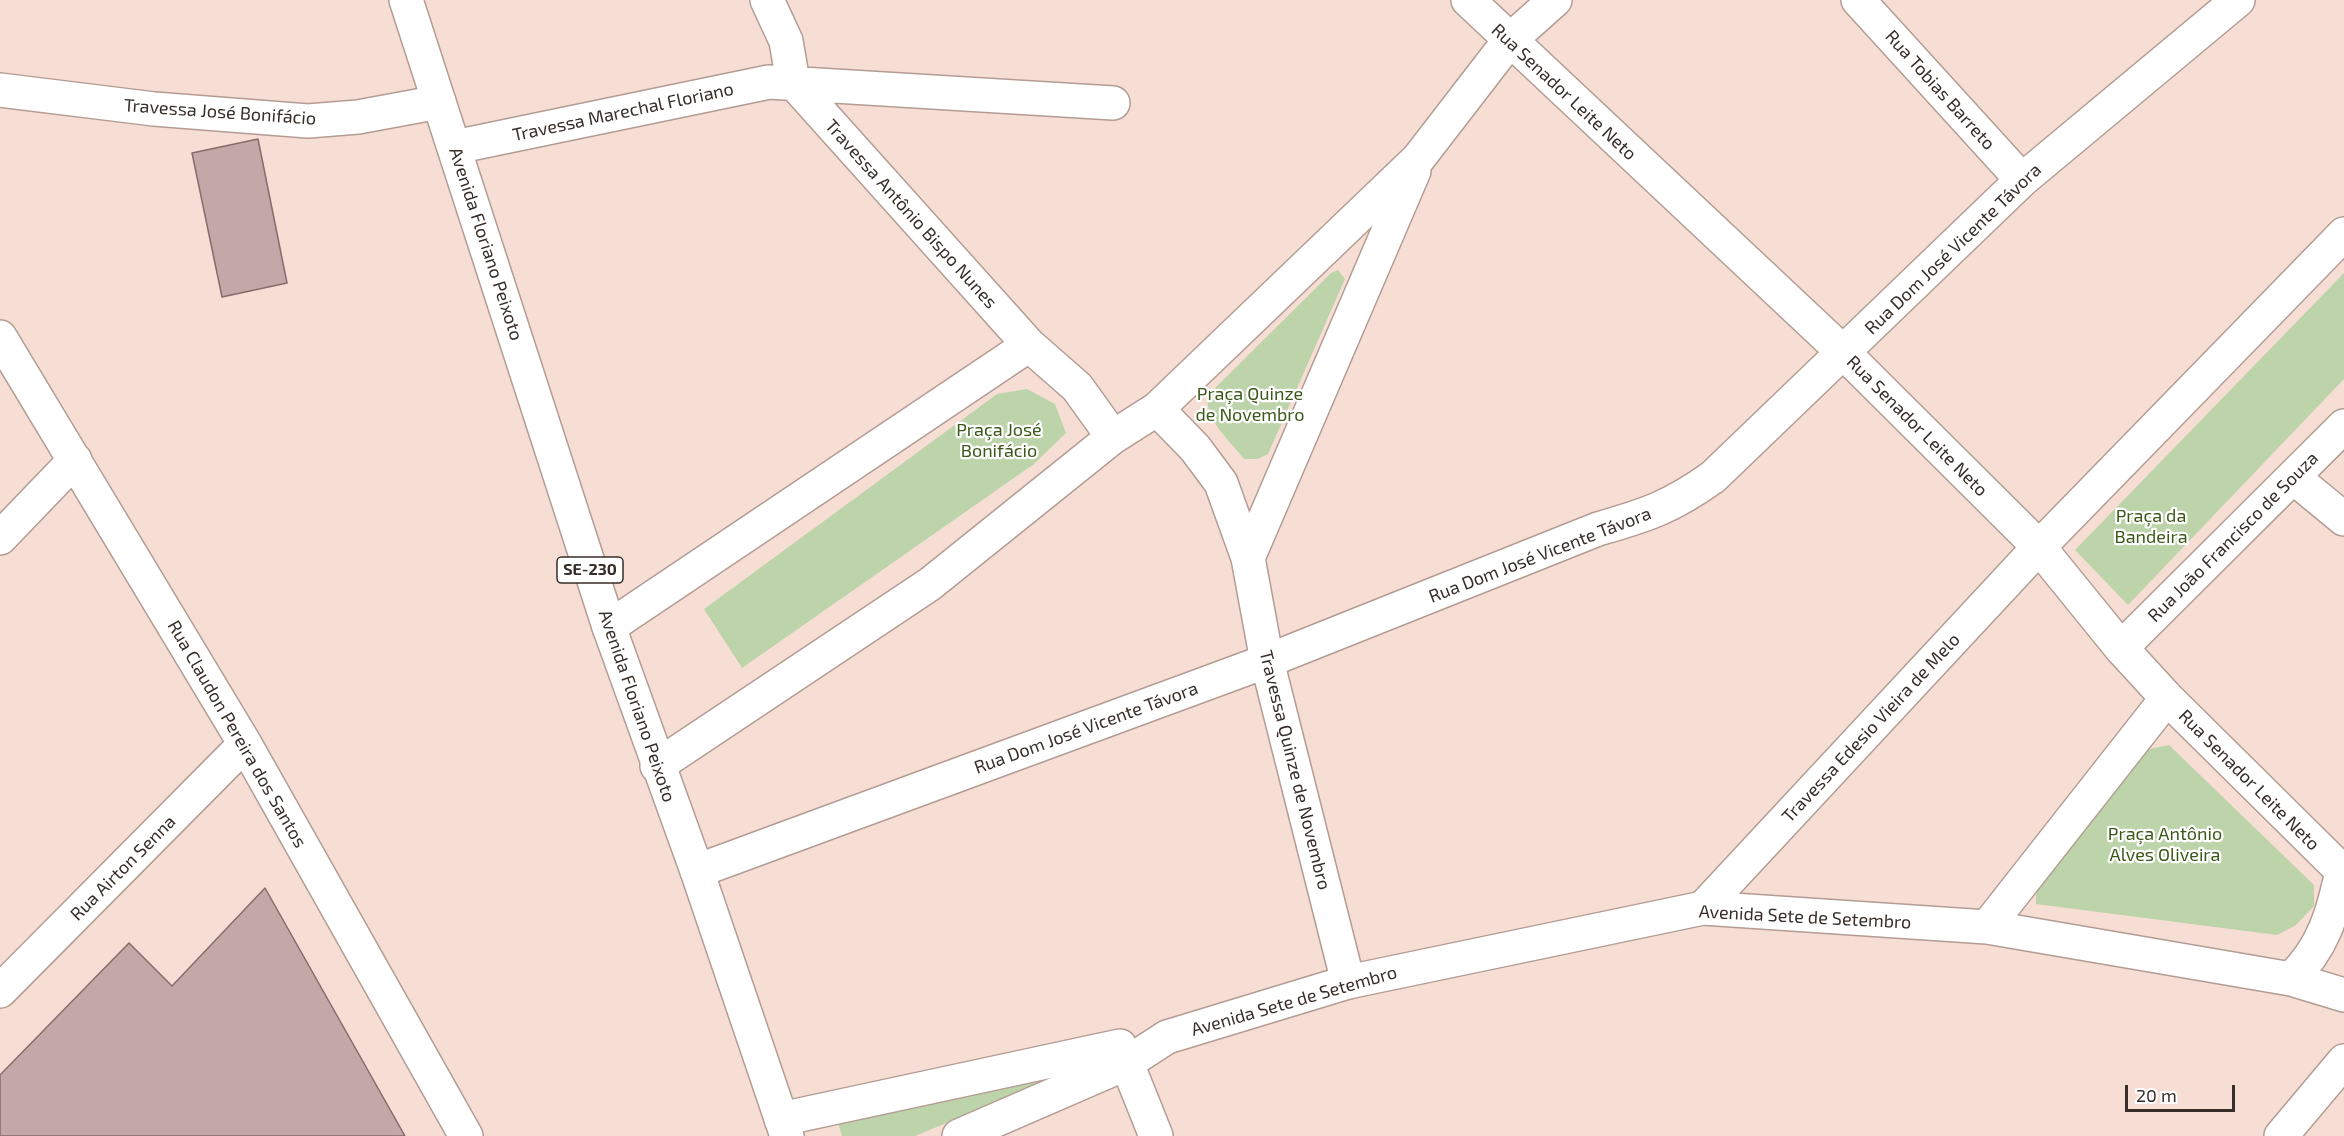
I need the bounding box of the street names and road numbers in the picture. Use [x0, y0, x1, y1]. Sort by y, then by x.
street label: Rua Senador Leite Neto [1487, 19, 1641, 165]
street label: Rua Tobias Barreto [1881, 26, 1999, 154]
street label: Travessa Marechal Floriano [510, 78, 736, 146]
street label: Travessa José Bonifácio [123, 94, 317, 130]
street label: Travessa Antônio Bispo Nunes [820, 115, 1002, 313]
street label: Avenida Floriano Peixoto [445, 145, 527, 343]
street label: Rua Dom José Vicente Távora [1860, 159, 2046, 339]
street label: Rua Senador Leite Neto [1842, 351, 1992, 501]
street label: Rua João Francisco de Souza [2143, 447, 2323, 627]
street label: Rua Dom José Vicente Távora [1426, 503, 1654, 607]
road number: SE-230 [557, 557, 623, 583]
street label: Avenida Floriano Peixoto [594, 607, 680, 805]
street label: Rua Claudon Pereira dos Santos [163, 617, 311, 851]
street label: Travessa Edesio Vieira de Melo [1778, 629, 1964, 827]
street label: Travessa Quinze de Novembro [1255, 648, 1335, 892]
street label: Rua Dom José Vicente Távora [971, 677, 1201, 779]
street label: Rua Senador Leite Neto [2174, 705, 2324, 855]
street label: Rua Airton Senna [66, 811, 180, 925]
street label: Avenida Sete de Setembro [1698, 901, 1912, 933]
street label: Avenida Sete de Setembro [1189, 961, 1399, 1041]

